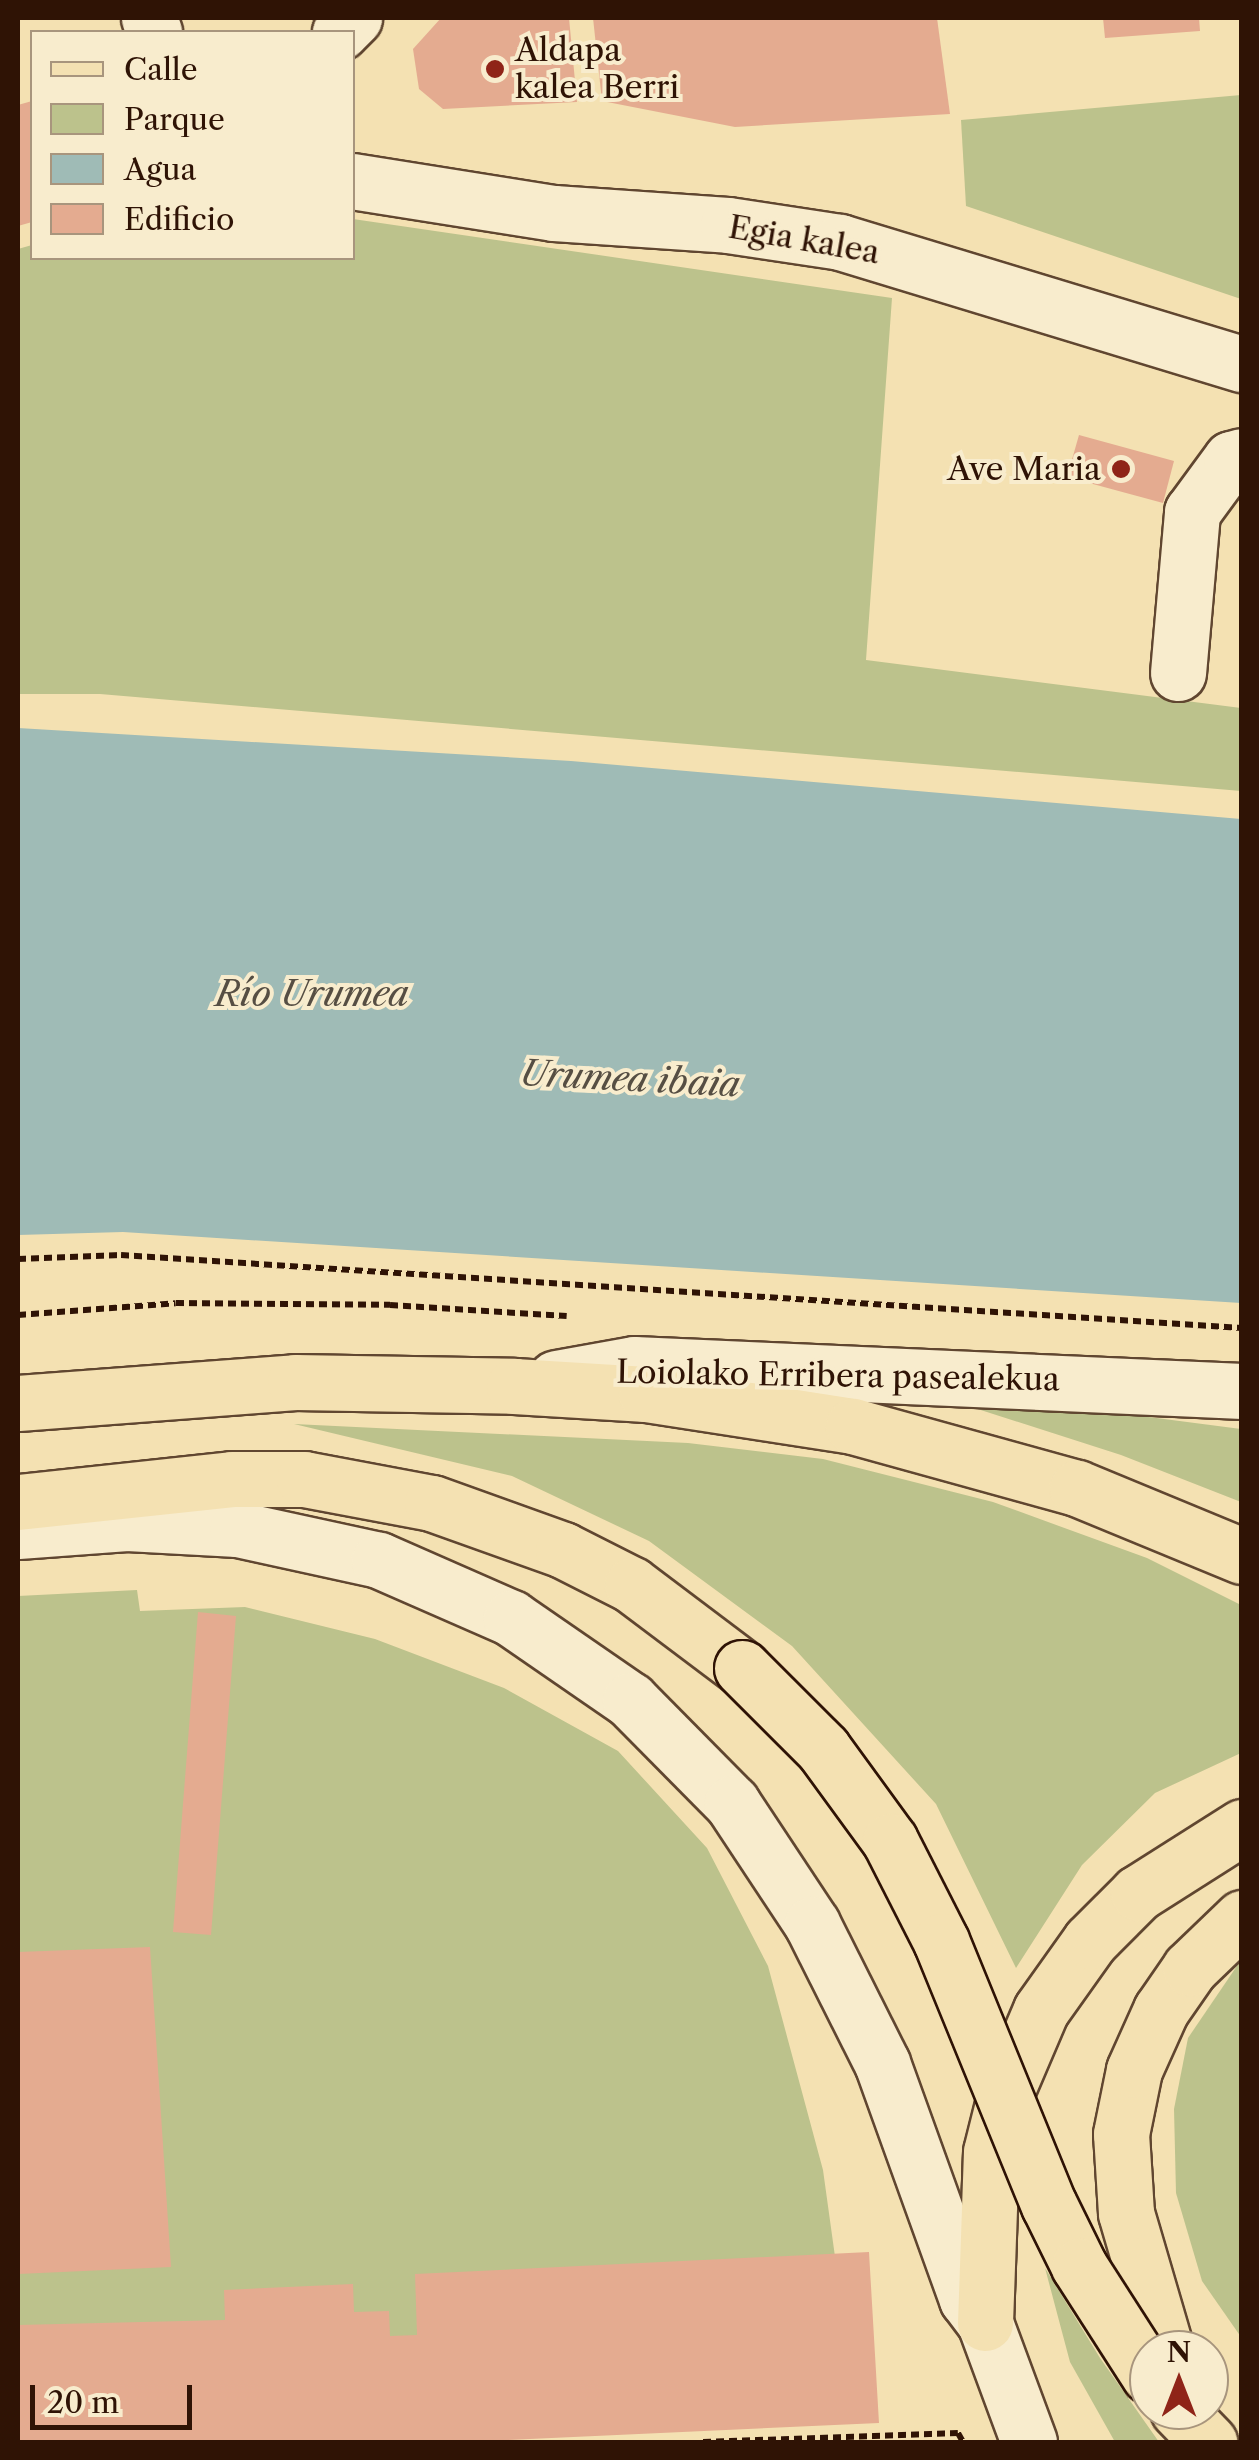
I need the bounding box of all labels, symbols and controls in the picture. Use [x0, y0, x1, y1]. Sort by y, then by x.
legend [30, 30, 355, 260]
place label: Aldapa kalea Berri [515, 32, 680, 107]
text: Calle [124, 51, 198, 88]
marker: Aldapa kalea Berri [484, 58, 506, 80]
text: Parque [124, 101, 225, 138]
text: Agua [124, 151, 196, 188]
text: Edificio [124, 201, 234, 238]
street label: Egia kalea [725, 208, 883, 272]
place label: Ave Maria [947, 450, 1101, 488]
marker: Ave Maria [1110, 458, 1132, 480]
water label: Río Urumea [215, 973, 409, 1015]
water label: Urumea ibaia [519, 1052, 741, 1106]
street label: Loiolako Erribera pasealekua [616, 1353, 1060, 1399]
north arrow [1129, 2330, 1229, 2430]
text: N [1167, 2335, 1191, 2369]
scale bar [35, 2365, 198, 2427]
text: 20 m [47, 2384, 119, 2421]

